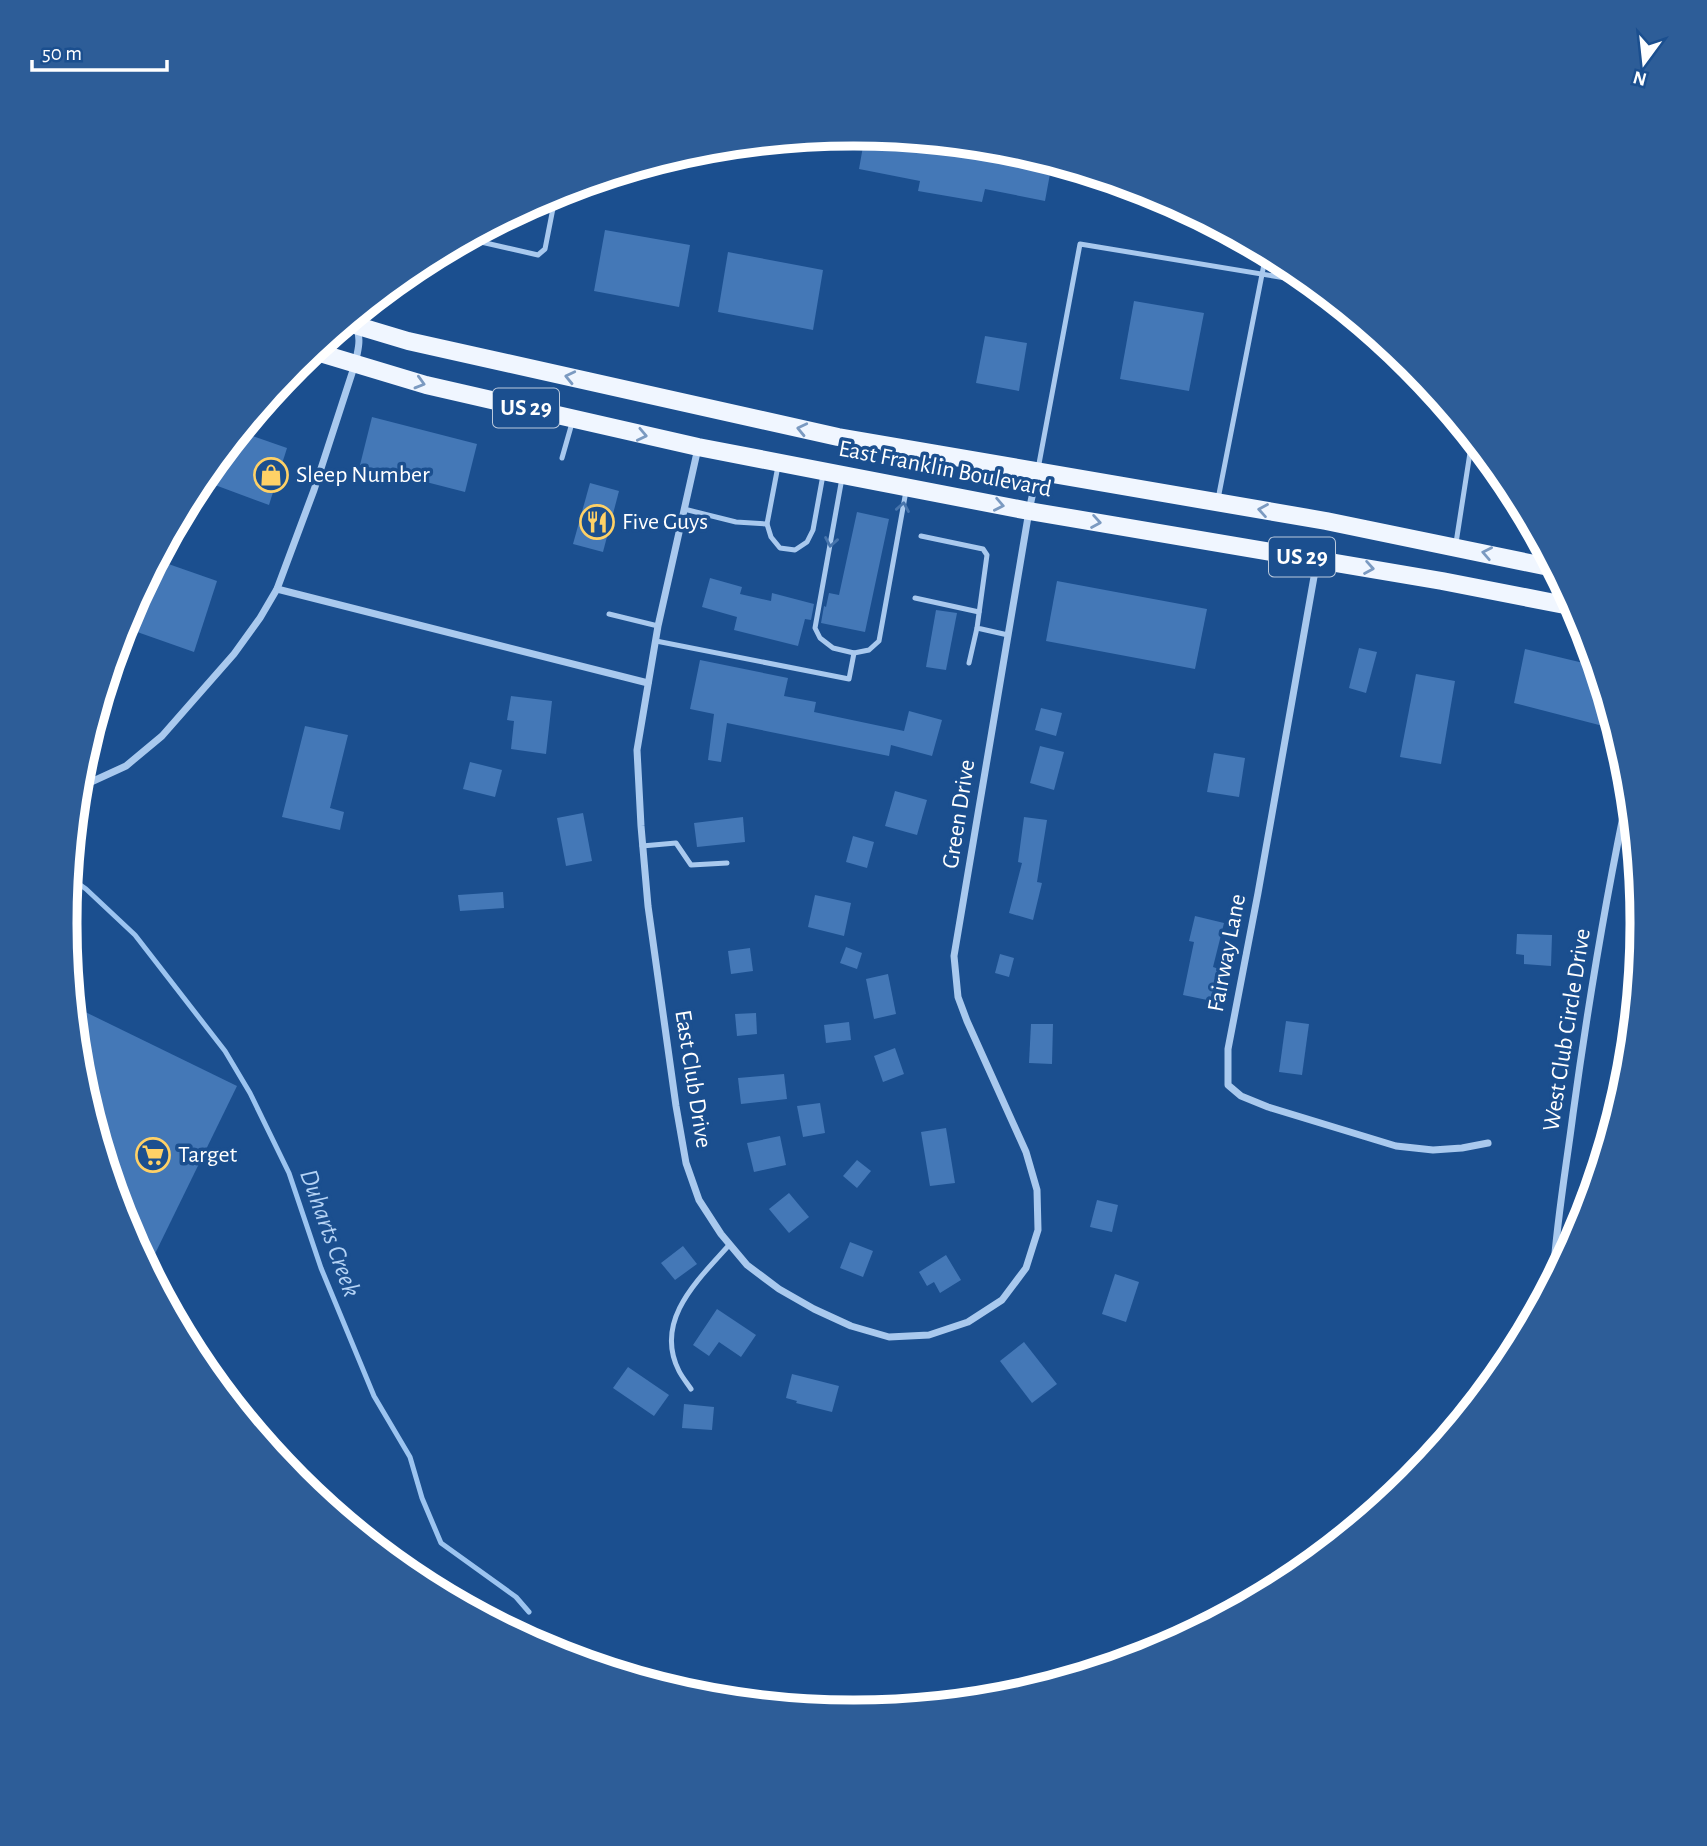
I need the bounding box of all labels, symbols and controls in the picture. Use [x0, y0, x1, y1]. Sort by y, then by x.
scale bar [32, 28, 166, 72]
north arrow [1609, 28, 1679, 98]
text: 50 m [42, 43, 82, 64]
text: N [1631, 67, 1649, 89]
one-way arrow [564, 371, 576, 385]
one-way arrow [414, 375, 426, 390]
road number: US 29 [493, 388, 559, 428]
one-way arrow [796, 422, 808, 437]
one-way arrow [636, 426, 648, 441]
street label: East Franklin Boulevard [836, 437, 1054, 501]
shop icon: Sleep Number [252, 456, 290, 494]
place label: Sleep Number [296, 463, 430, 487]
one-way arrow [993, 497, 1005, 512]
one-way arrow [895, 501, 910, 513]
restaurant icon: Five Guys [578, 503, 616, 541]
one-way arrow [1257, 503, 1269, 518]
place label: Five Guys [622, 510, 708, 534]
one-way arrow [1090, 514, 1102, 529]
one-way arrow [824, 536, 839, 548]
road number: US 29 [1269, 538, 1335, 576]
one-way arrow [1481, 546, 1493, 561]
one-way arrow [1363, 560, 1375, 575]
street label: Green Drive [939, 758, 979, 870]
street label: Fairway Lane [1204, 892, 1250, 1014]
street label: West Club Circle Drive [1539, 927, 1595, 1133]
street label: East Club Drive [670, 1008, 716, 1150]
supermarket icon: Target [134, 1136, 172, 1174]
place label: Target [178, 1143, 238, 1167]
water label: Duharts Creek [295, 1166, 365, 1300]

